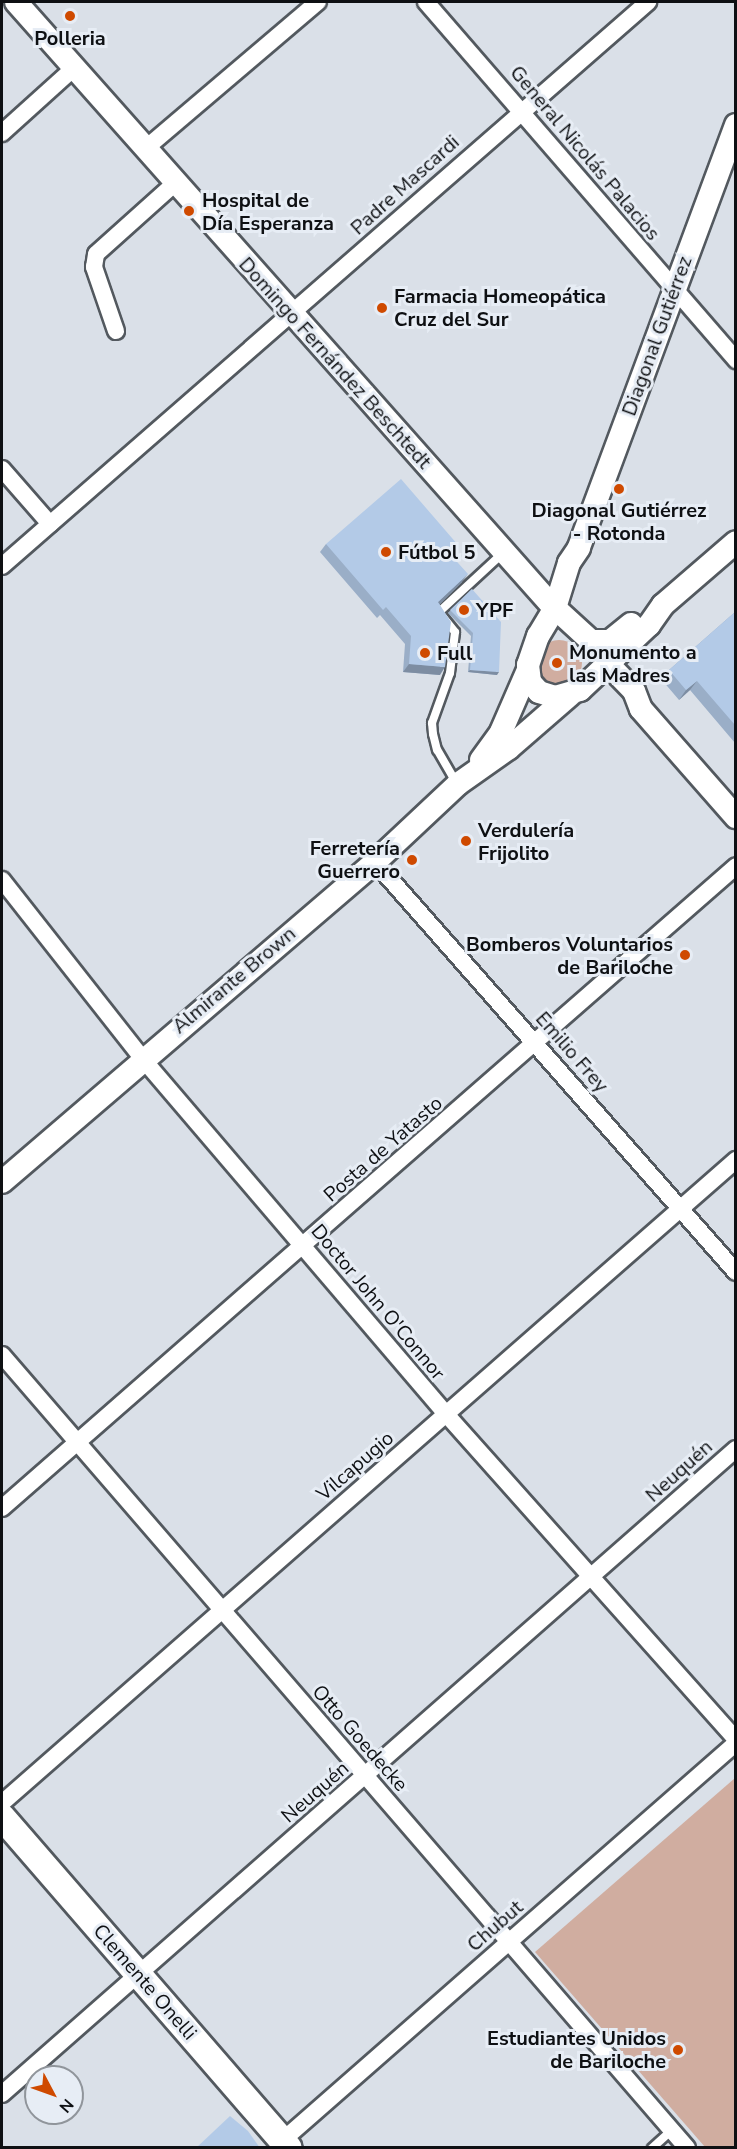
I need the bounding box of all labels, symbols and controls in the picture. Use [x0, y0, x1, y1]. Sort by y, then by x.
marker: Polleria [63, 9, 77, 23]
place label: Polleria [34, 26, 106, 50]
street label: General Nicolás Palacios [505, 61, 665, 245]
street label: Padre Mascardi [346, 130, 464, 240]
place label: Hospital de Día Esperanza [202, 188, 334, 235]
marker: Hospital de Día Esperanza [180, 202, 198, 220]
street label: Domingo Fernández Beschtedt [234, 252, 436, 474]
street label: Diagonal Gutiérrez [617, 253, 697, 419]
place label: Farmacia Homeopática Cruz del Sur [394, 284, 606, 331]
marker: Farmacia Homeopática Cruz del Sur [375, 301, 389, 315]
marker: Diagonal Gutiérrez - Rotonda [612, 482, 626, 496]
place label: Diagonal Gutiérrez - Rotonda [532, 498, 706, 545]
place label: Fútbol 5 [398, 540, 476, 564]
marker: Fútbol 5 [379, 545, 393, 559]
place label: YPF [476, 598, 513, 622]
marker: YPF [457, 603, 471, 617]
place label: Monumento a las Madres [569, 640, 697, 687]
place label: Full [437, 641, 472, 665]
marker: Full [418, 646, 432, 660]
marker: Monumento a las Madres [550, 656, 564, 670]
place label: Verdulería Frijolito [478, 818, 574, 865]
marker: Verdulería Frijolito [459, 834, 473, 848]
place label: Ferretería Guerrero [310, 837, 400, 884]
marker: Ferretería Guerrero [405, 853, 419, 867]
street label: Almirante Brown [167, 921, 301, 1039]
place label: Bomberos Voluntarios de Bariloche [466, 932, 673, 979]
marker: Bomberos Voluntarios de Bariloche [678, 948, 692, 962]
street label: Emilio Frey [531, 1007, 613, 1097]
street label: Posta de Yatasto [319, 1091, 447, 1207]
street label: Doctor John O'Connor [306, 1219, 450, 1385]
street label: Vilcapugio [312, 1426, 398, 1506]
street label: Neuquén [641, 1435, 717, 1507]
street label: Otto Goedecke [307, 1680, 413, 1796]
street label: Neuquén [276, 1756, 354, 1828]
street label: Chubut [462, 1895, 528, 1957]
street label: Clemente Onelli [88, 1919, 202, 2045]
place label: Estudiantes Unidos de Bariloche [487, 2026, 666, 2073]
marker: Estudiantes Unidos de Bariloche [671, 2043, 685, 2057]
north arrow [24, 2065, 84, 2125]
text: N [54, 2094, 78, 2117]

